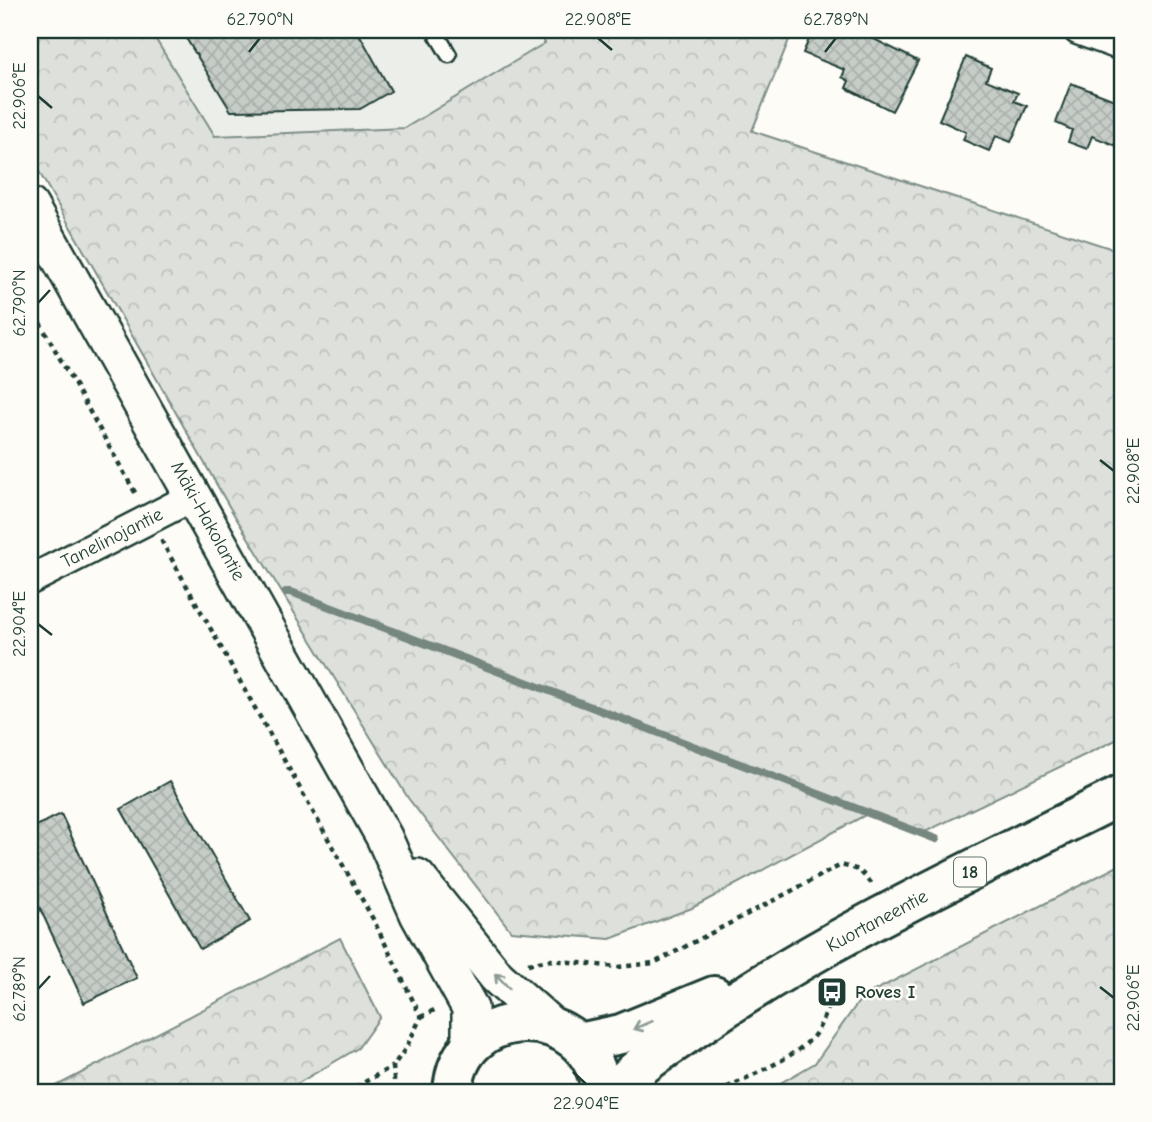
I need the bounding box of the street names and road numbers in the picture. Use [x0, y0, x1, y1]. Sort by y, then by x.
street label: Mäki-Hakolantie [166, 457, 250, 585]
street label: Tanelinojantie [58, 503, 166, 573]
road number: 18 [954, 858, 986, 886]
street label: Kuortaneentie [822, 885, 932, 957]

